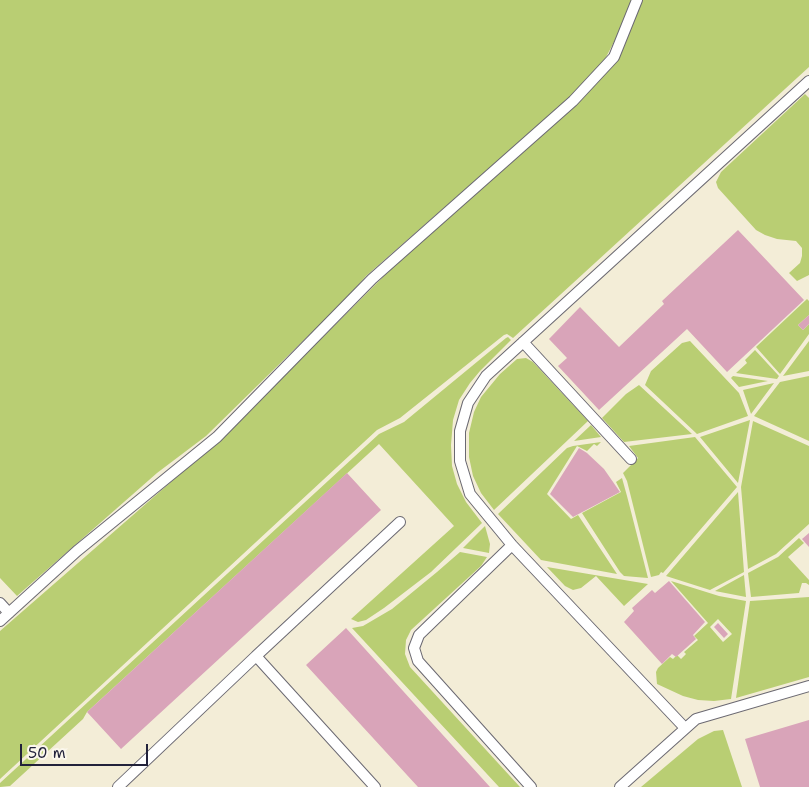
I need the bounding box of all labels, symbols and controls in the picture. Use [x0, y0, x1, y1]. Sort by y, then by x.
scale bar [22, 734, 150, 766]
text: 50 m [28, 743, 66, 763]

